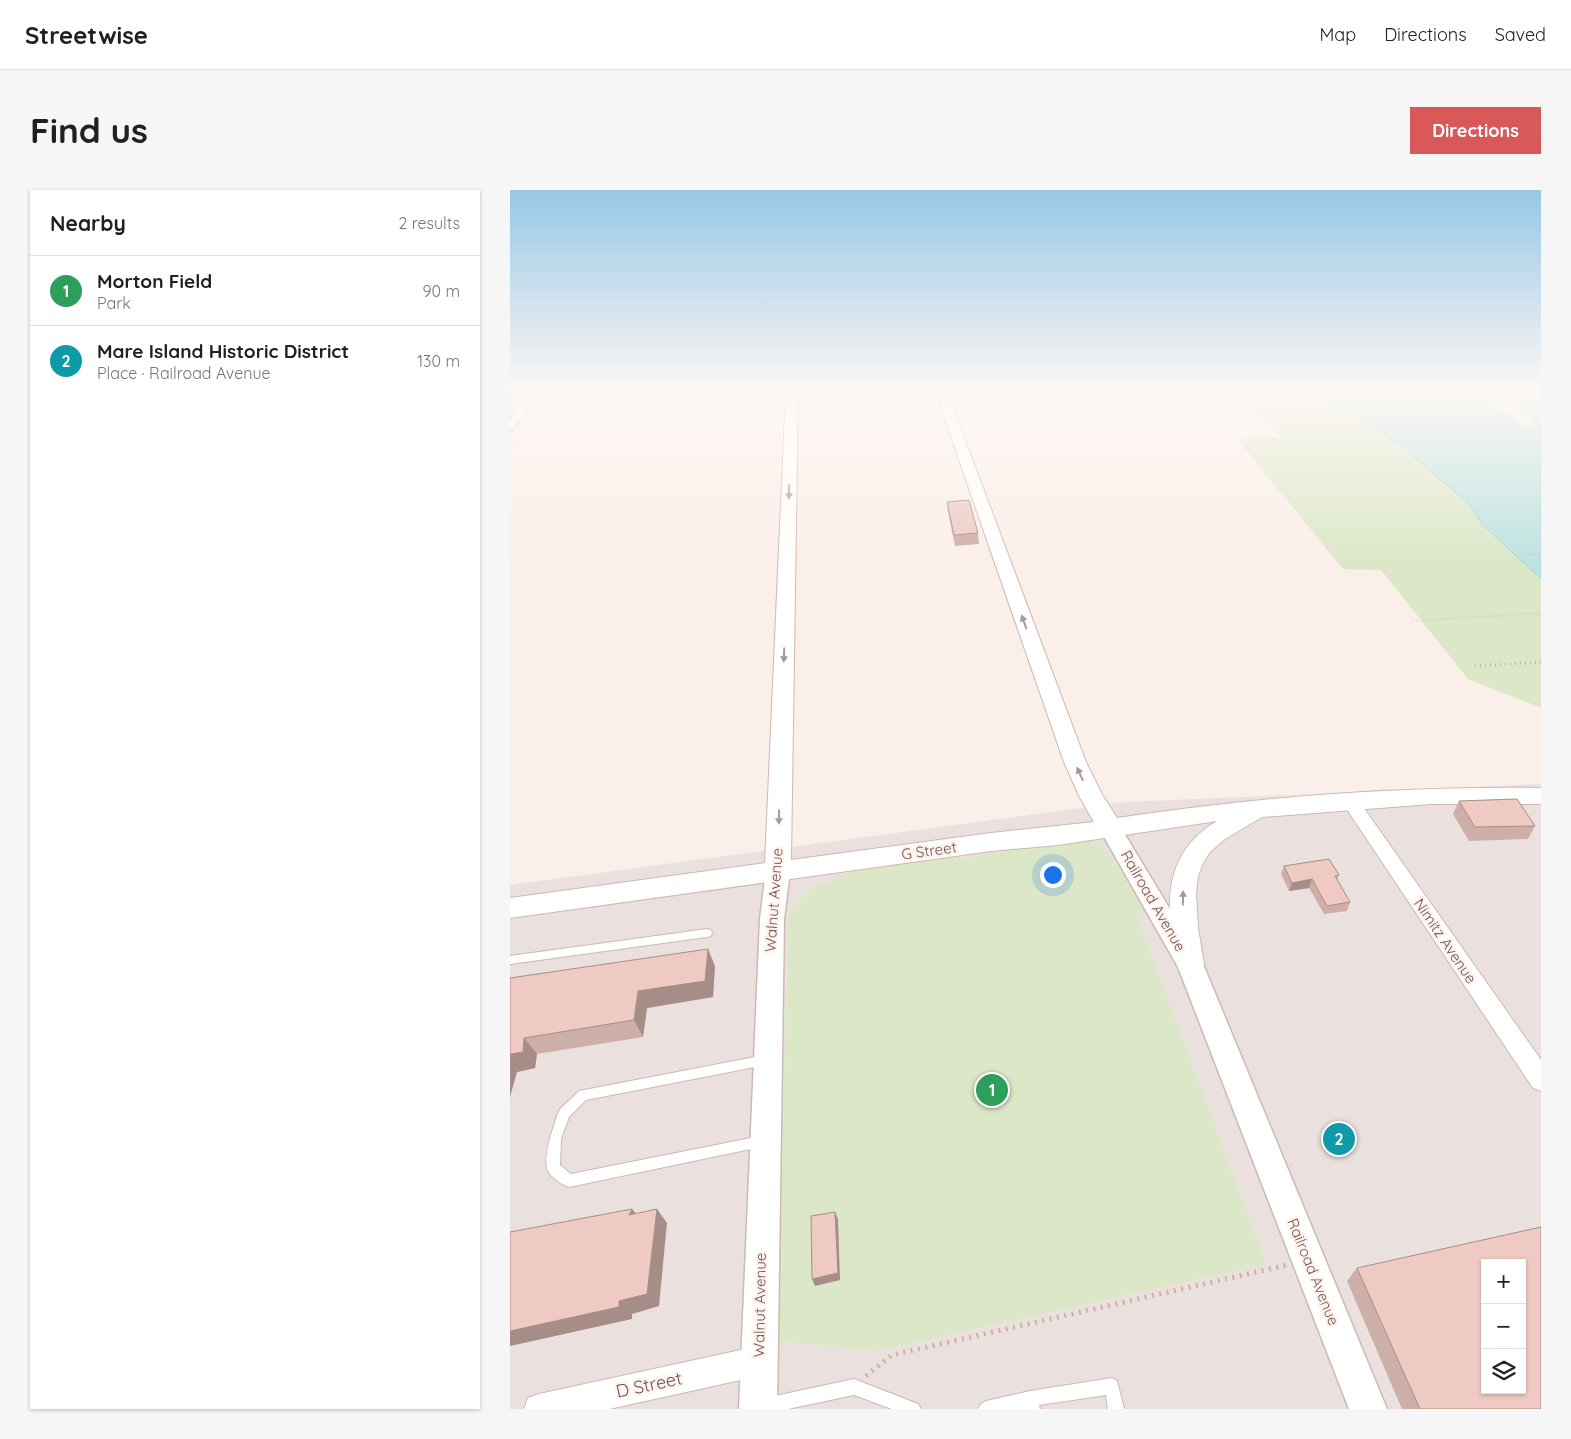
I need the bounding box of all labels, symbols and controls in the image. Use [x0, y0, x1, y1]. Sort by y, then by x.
text: Streetwise [25, 20, 148, 50]
text: Map [1319, 23, 1356, 46]
text: Directions [1384, 23, 1467, 46]
text: Saved [1495, 23, 1546, 46]
button: Directions [1410, 107, 1541, 154]
text: Find us [30, 108, 148, 152]
text: Nearby [50, 210, 126, 236]
text: 2 results [398, 213, 460, 233]
text: Morton Field [97, 269, 212, 293]
text: 1 [63, 281, 69, 301]
text: 90 m [423, 281, 460, 301]
text: Park [97, 293, 131, 313]
text: Mare Island Historic District [97, 339, 349, 363]
text: 2 [61, 351, 71, 371]
text: 130 m [417, 351, 460, 371]
text: Place · Railroad Avenue [97, 363, 271, 383]
one-way arrow [785, 485, 793, 501]
one-way arrow [1020, 614, 1027, 629]
one-way arrow [780, 647, 788, 663]
one-way arrow [1075, 767, 1083, 781]
one-way arrow [775, 809, 783, 825]
street label: G Street [900, 837, 958, 864]
street label: Walnut Avenue [760, 847, 787, 953]
street label: Railroad Avenue [1117, 847, 1190, 955]
your location [1040, 862, 1066, 888]
one-way arrow [1179, 890, 1187, 906]
street label: Nimitz Avenue [1410, 895, 1481, 987]
pin: 1 [976, 1071, 1008, 1109]
pin: 2 [1323, 1120, 1355, 1158]
street label: Railroad Avenue [1283, 1215, 1344, 1328]
street label: Walnut Avenue [749, 1253, 770, 1357]
map controls [1481, 1259, 1526, 1394]
button: + [1481, 1259, 1526, 1304]
button: − [1481, 1304, 1526, 1349]
button: layers [1481, 1349, 1526, 1394]
street label: D Street [614, 1366, 684, 1403]

